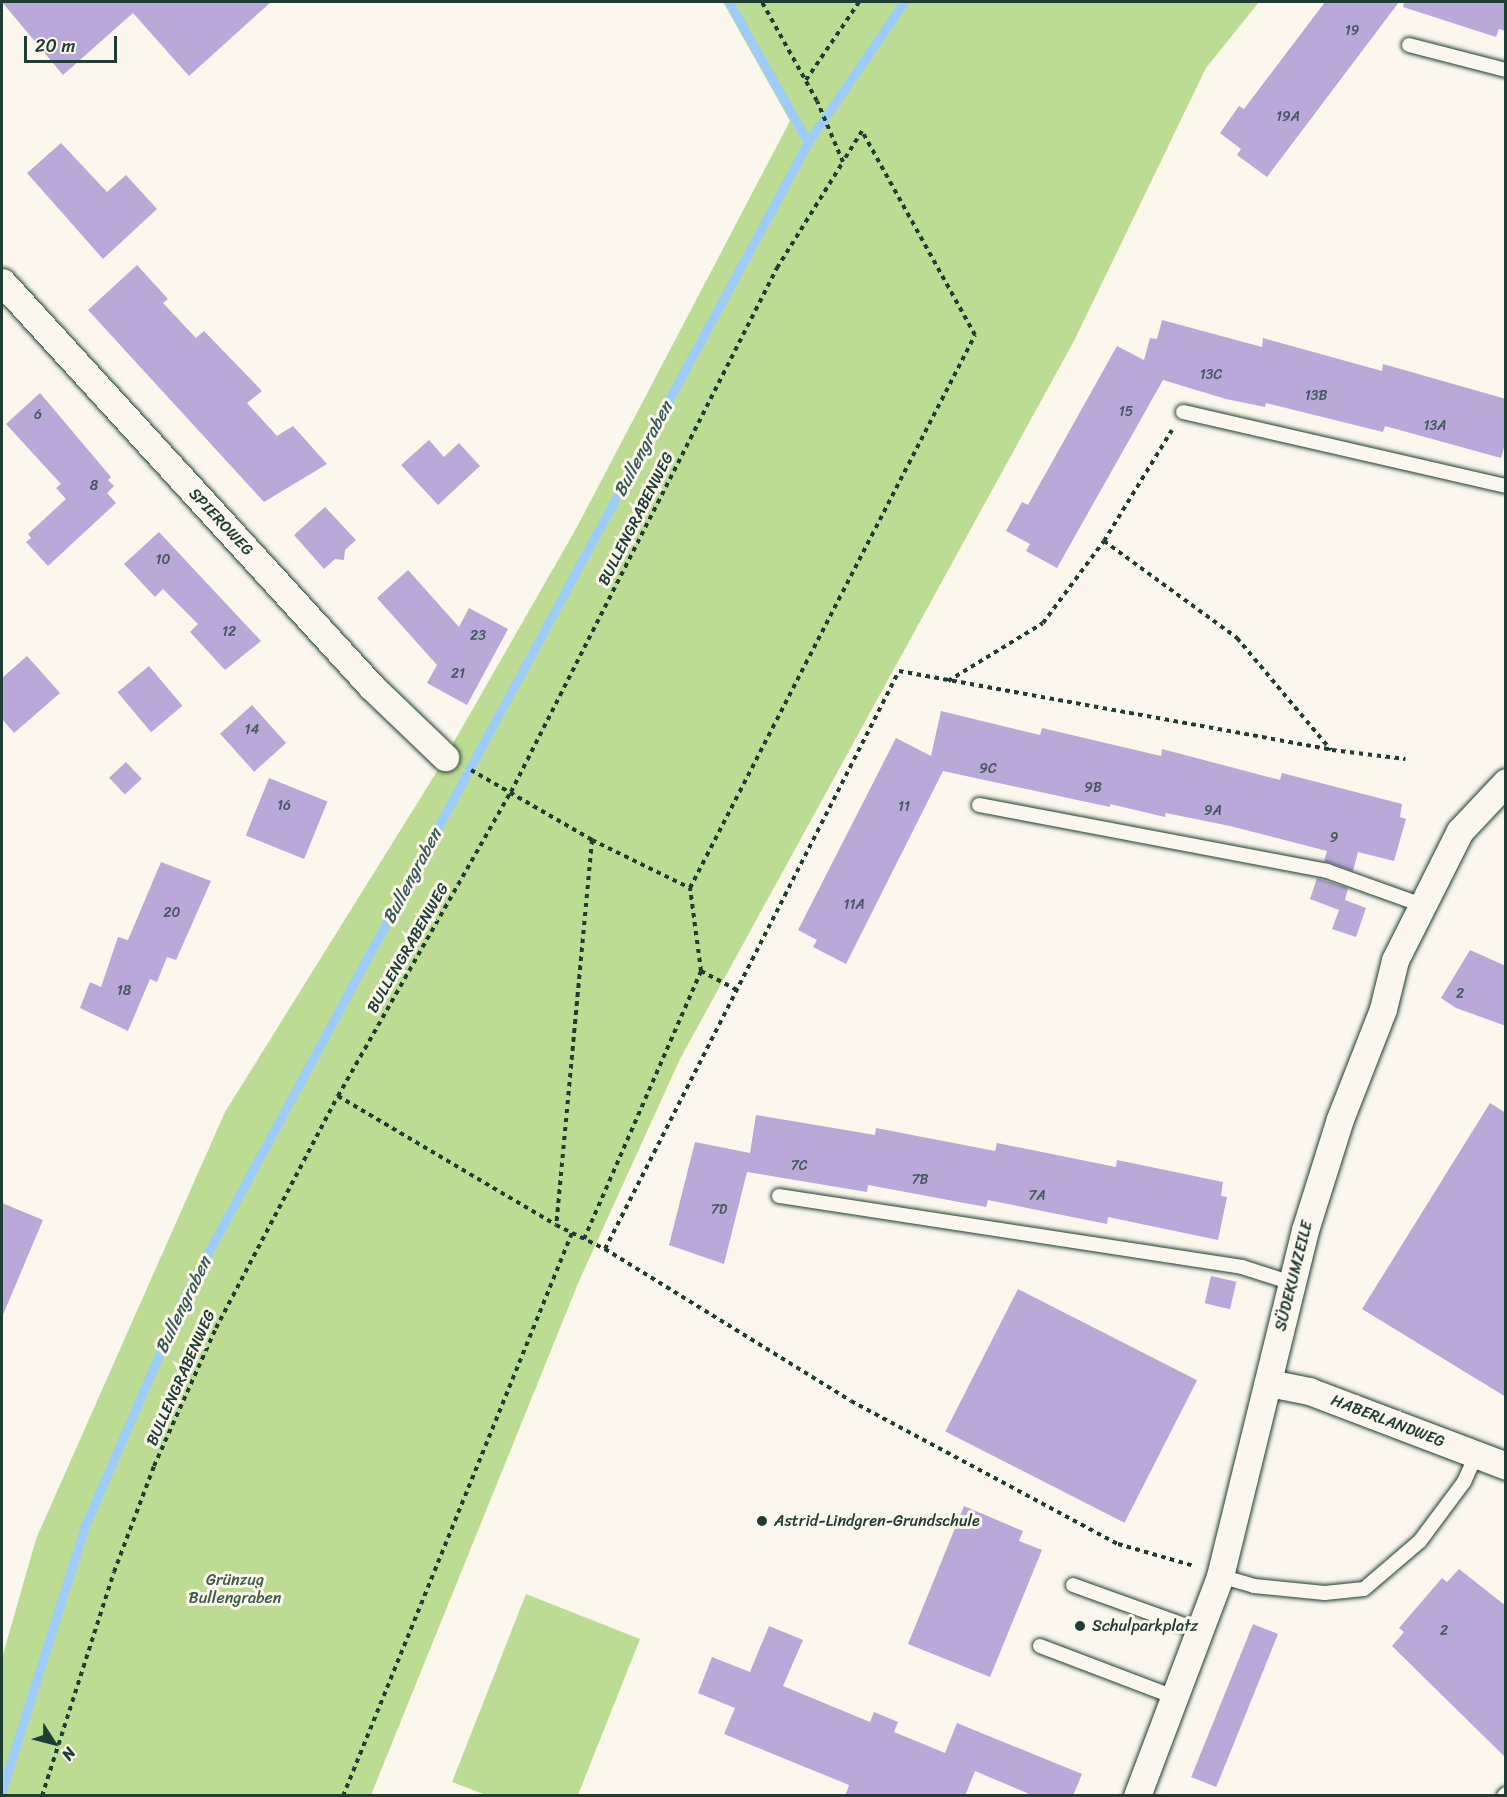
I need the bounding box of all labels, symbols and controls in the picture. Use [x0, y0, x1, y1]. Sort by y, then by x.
house number: 19 [1345, 23, 1359, 39]
scale bar [27, 24, 120, 62]
text: 20 m [35, 30, 75, 62]
house number: 19A [1276, 109, 1300, 125]
house number: 13C [1200, 367, 1222, 383]
house number: 13B [1305, 388, 1327, 404]
water label: Bullengraben [609, 398, 677, 500]
house number: 15 [1119, 404, 1133, 420]
house number: 6 [34, 407, 42, 423]
house number: 13A [1424, 418, 1446, 434]
street label: BULLENGRABENWEG [594, 449, 678, 589]
house number: 8 [90, 478, 98, 494]
street label: SPIEROWEG [185, 484, 257, 560]
house number: 10 [156, 552, 170, 568]
house number: 12 [222, 624, 236, 640]
house number: 23 [470, 628, 486, 644]
house number: 21 [451, 666, 465, 682]
house number: 14 [245, 722, 259, 738]
house number: 9C [979, 761, 997, 777]
house number: 9B [1084, 780, 1102, 796]
house number: 16 [277, 798, 291, 814]
house number: 11 [898, 799, 910, 815]
house number: 9A [1204, 803, 1222, 819]
water label: Bullengraben [378, 825, 446, 927]
house number: 9 [1330, 830, 1338, 846]
street label: BULLENGRABENWEG [363, 880, 453, 1016]
house number: 11A [843, 897, 865, 913]
house number: 20 [164, 905, 180, 921]
house number: 18 [117, 983, 131, 999]
house number: 2 [1456, 986, 1464, 1002]
house number: 7C [791, 1158, 807, 1174]
house number: 7B [912, 1172, 928, 1188]
house number: 7A [1028, 1188, 1046, 1204]
house number: 7D [711, 1202, 727, 1218]
street label: SÜDEKUMZEILE [1271, 1219, 1317, 1333]
water label: Bullengraben [150, 1253, 216, 1357]
street label: BULLENGRABENWEG [142, 1307, 220, 1449]
street label: HABERLANDWEG [1328, 1390, 1448, 1452]
place label: Astrid-Lindgren-Grundschule [774, 1511, 980, 1531]
marker: Astrid-Lindgren-Grundschule [755, 1514, 769, 1528]
park label: Grünzug Bullengraben [189, 1570, 281, 1608]
place label: Schulparkplatz [1092, 1616, 1198, 1636]
marker: Schulparkplatz [1073, 1619, 1087, 1633]
house number: 2 [1440, 1623, 1448, 1639]
north arrow [24, 1713, 84, 1773]
text: N [54, 1741, 84, 1767]

